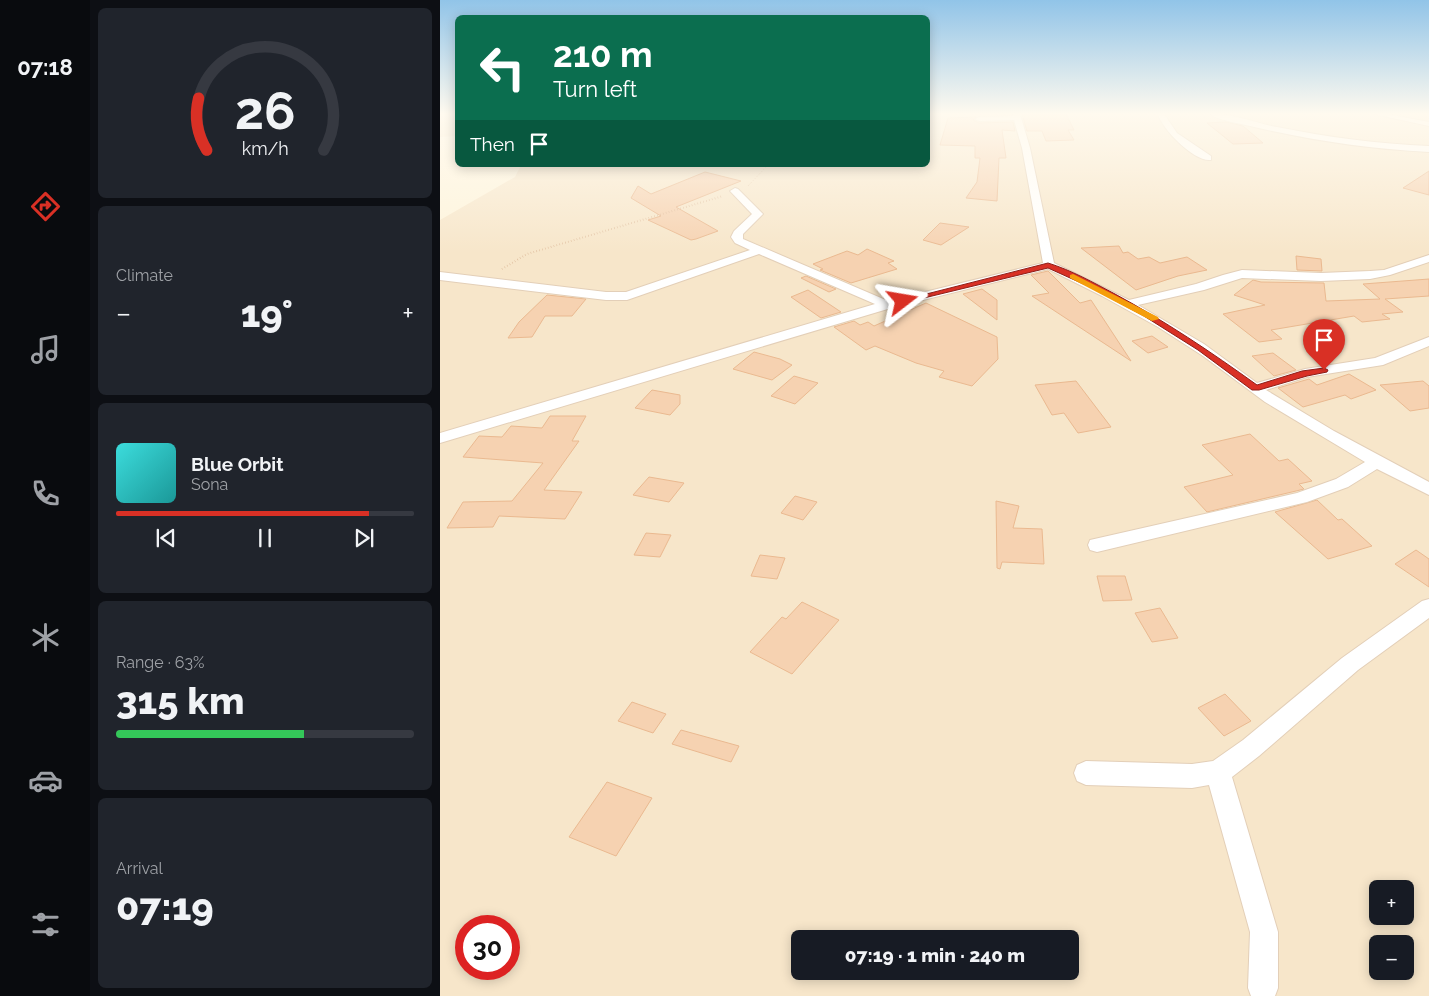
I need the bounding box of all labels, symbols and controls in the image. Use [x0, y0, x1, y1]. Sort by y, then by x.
text: 210 m [553, 34, 653, 75]
icon: left [470, 35, 535, 100]
text: 07:18 [17, 54, 73, 80]
text: Turn left [553, 76, 637, 102]
text: 26 [235, 80, 295, 141]
icon: arrive [525, 130, 553, 158]
text: Then [470, 133, 515, 155]
text: km/h [241, 138, 289, 159]
icon: directions [28, 189, 63, 224]
text: Climate [116, 266, 173, 285]
position arrow [876, 274, 928, 326]
text: 19° [241, 291, 293, 336]
text: − [116, 297, 131, 330]
text: + [402, 297, 414, 330]
pin [1303, 319, 1345, 370]
icon: arrive [1310, 326, 1338, 354]
icon: music [28, 332, 63, 367]
text: Blue Orbit [191, 453, 283, 475]
text: Sona [191, 475, 228, 494]
icon: phone [28, 476, 63, 511]
icon: previous [152, 524, 180, 552]
icon: pause [251, 524, 279, 552]
icon: next [350, 524, 378, 552]
icon: climate [28, 620, 63, 655]
text: Range · 63% [116, 653, 204, 672]
text: 315 km [116, 678, 245, 723]
icon: car [28, 763, 63, 798]
text: Arrival [116, 859, 163, 878]
map controls [1369, 880, 1414, 980]
button: + [1369, 880, 1414, 925]
text: 07:19 [116, 884, 214, 929]
icon: filters [28, 907, 63, 942]
speed limit sign: 30 [455, 915, 520, 980]
button: − [1369, 935, 1414, 980]
text: 07:19 · 1 min · 240 m [845, 944, 1025, 966]

